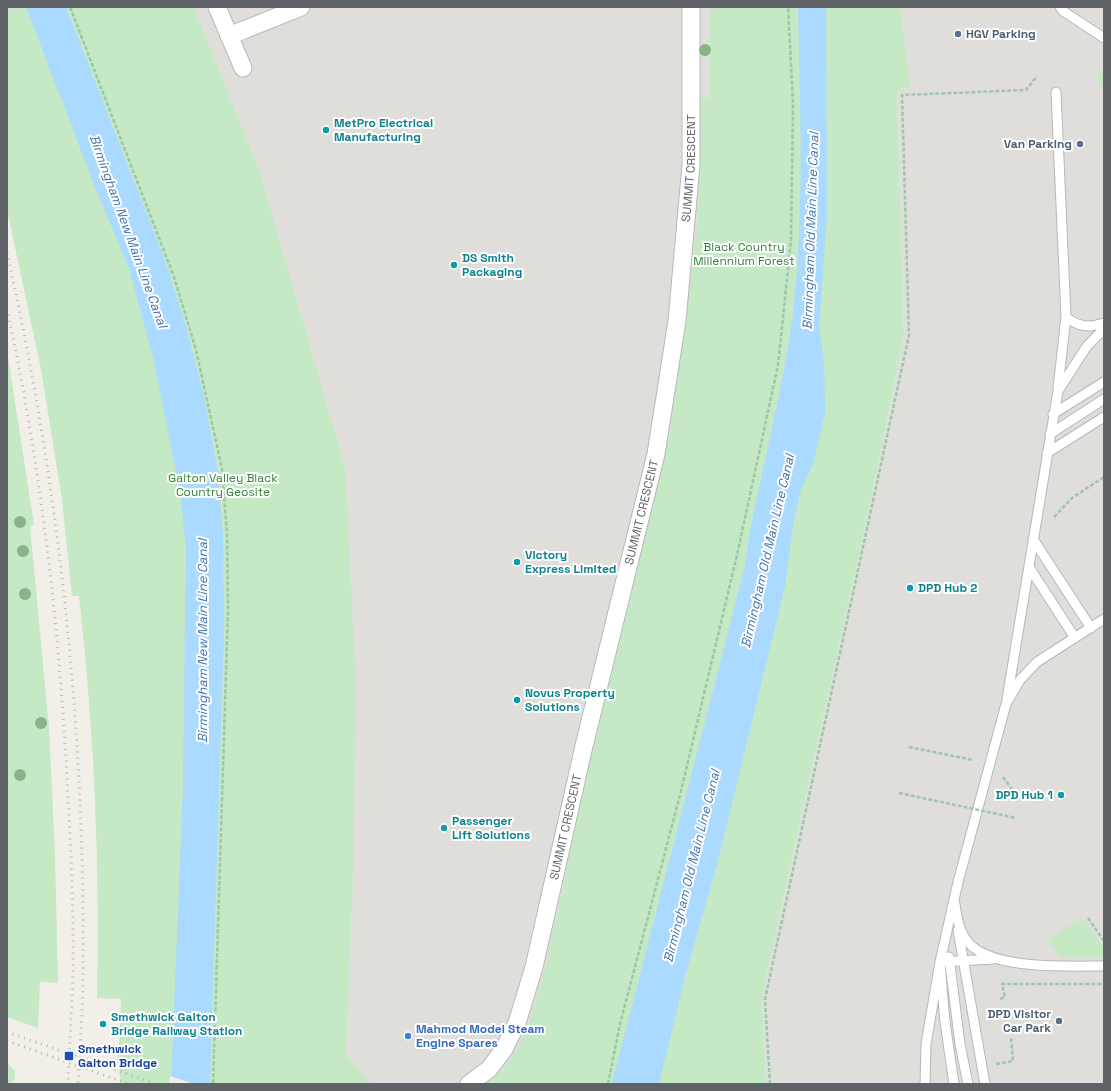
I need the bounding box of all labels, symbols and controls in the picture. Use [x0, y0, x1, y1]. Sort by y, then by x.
place label: HGV Parking [966, 26, 1036, 42]
marker: HGV Parking [953, 29, 963, 39]
street label: SUMMIT CRESCENT [678, 114, 699, 223]
place label: MetPro Electrical Manufacturing [334, 115, 433, 145]
marker: MetPro Electrical Manufacturing [321, 125, 331, 135]
water label: Birmingham Old Main Line Canal [799, 130, 823, 330]
water label: Birmingham New Main Line Canal [86, 132, 172, 332]
place label: Van Parking [1004, 136, 1072, 152]
marker: Van Parking [1075, 139, 1085, 149]
park label: Black Country Millennium Forest [693, 239, 795, 269]
place label: DS Smith Packaging [462, 250, 522, 280]
marker: DS Smith Packaging [449, 260, 459, 270]
water label: Birmingham Old Main Line Canal [737, 451, 798, 649]
street label: SUMMIT CRESCENT [621, 458, 662, 566]
park label: Galton Valley Black Country Geosite [168, 470, 278, 500]
water label: Birmingham New Main Line Canal [194, 537, 211, 743]
place label: Victory Express Limited [525, 547, 616, 577]
marker: Victory Express Limited [512, 557, 522, 567]
place label: DPD Hub 2 [918, 580, 977, 596]
marker: DPD Hub 2 [905, 583, 915, 593]
place label: Novus Property Solutions [525, 685, 615, 715]
marker: Novus Property Solutions [512, 695, 522, 705]
water label: Birmingham Old Main Line Canal [659, 766, 724, 964]
street label: SUMMIT CRESCENT [546, 773, 585, 881]
place label: DPD Hub 1 [995, 787, 1053, 803]
marker: DPD Hub 1 [1056, 790, 1066, 800]
place label: Passenger Lift Solutions [452, 813, 530, 843]
marker: Passenger Lift Solutions [439, 823, 449, 833]
place label: DPD Visitor Car Park [987, 1006, 1051, 1036]
place label: Smethwick Galton Bridge Railway Station [111, 1009, 242, 1039]
marker: DPD Visitor Car Park [1054, 1016, 1064, 1026]
marker: Smethwick Galton Bridge Railway Station [98, 1019, 108, 1029]
place label: Mahmod Model Steam Engine Spares [416, 1021, 545, 1051]
marker: Mahmod Model Steam Engine Spares [403, 1031, 413, 1041]
place label: Smethwick Galton Bridge [78, 1041, 157, 1071]
marker: Smethwick Galton Bridge [63, 1050, 75, 1062]

